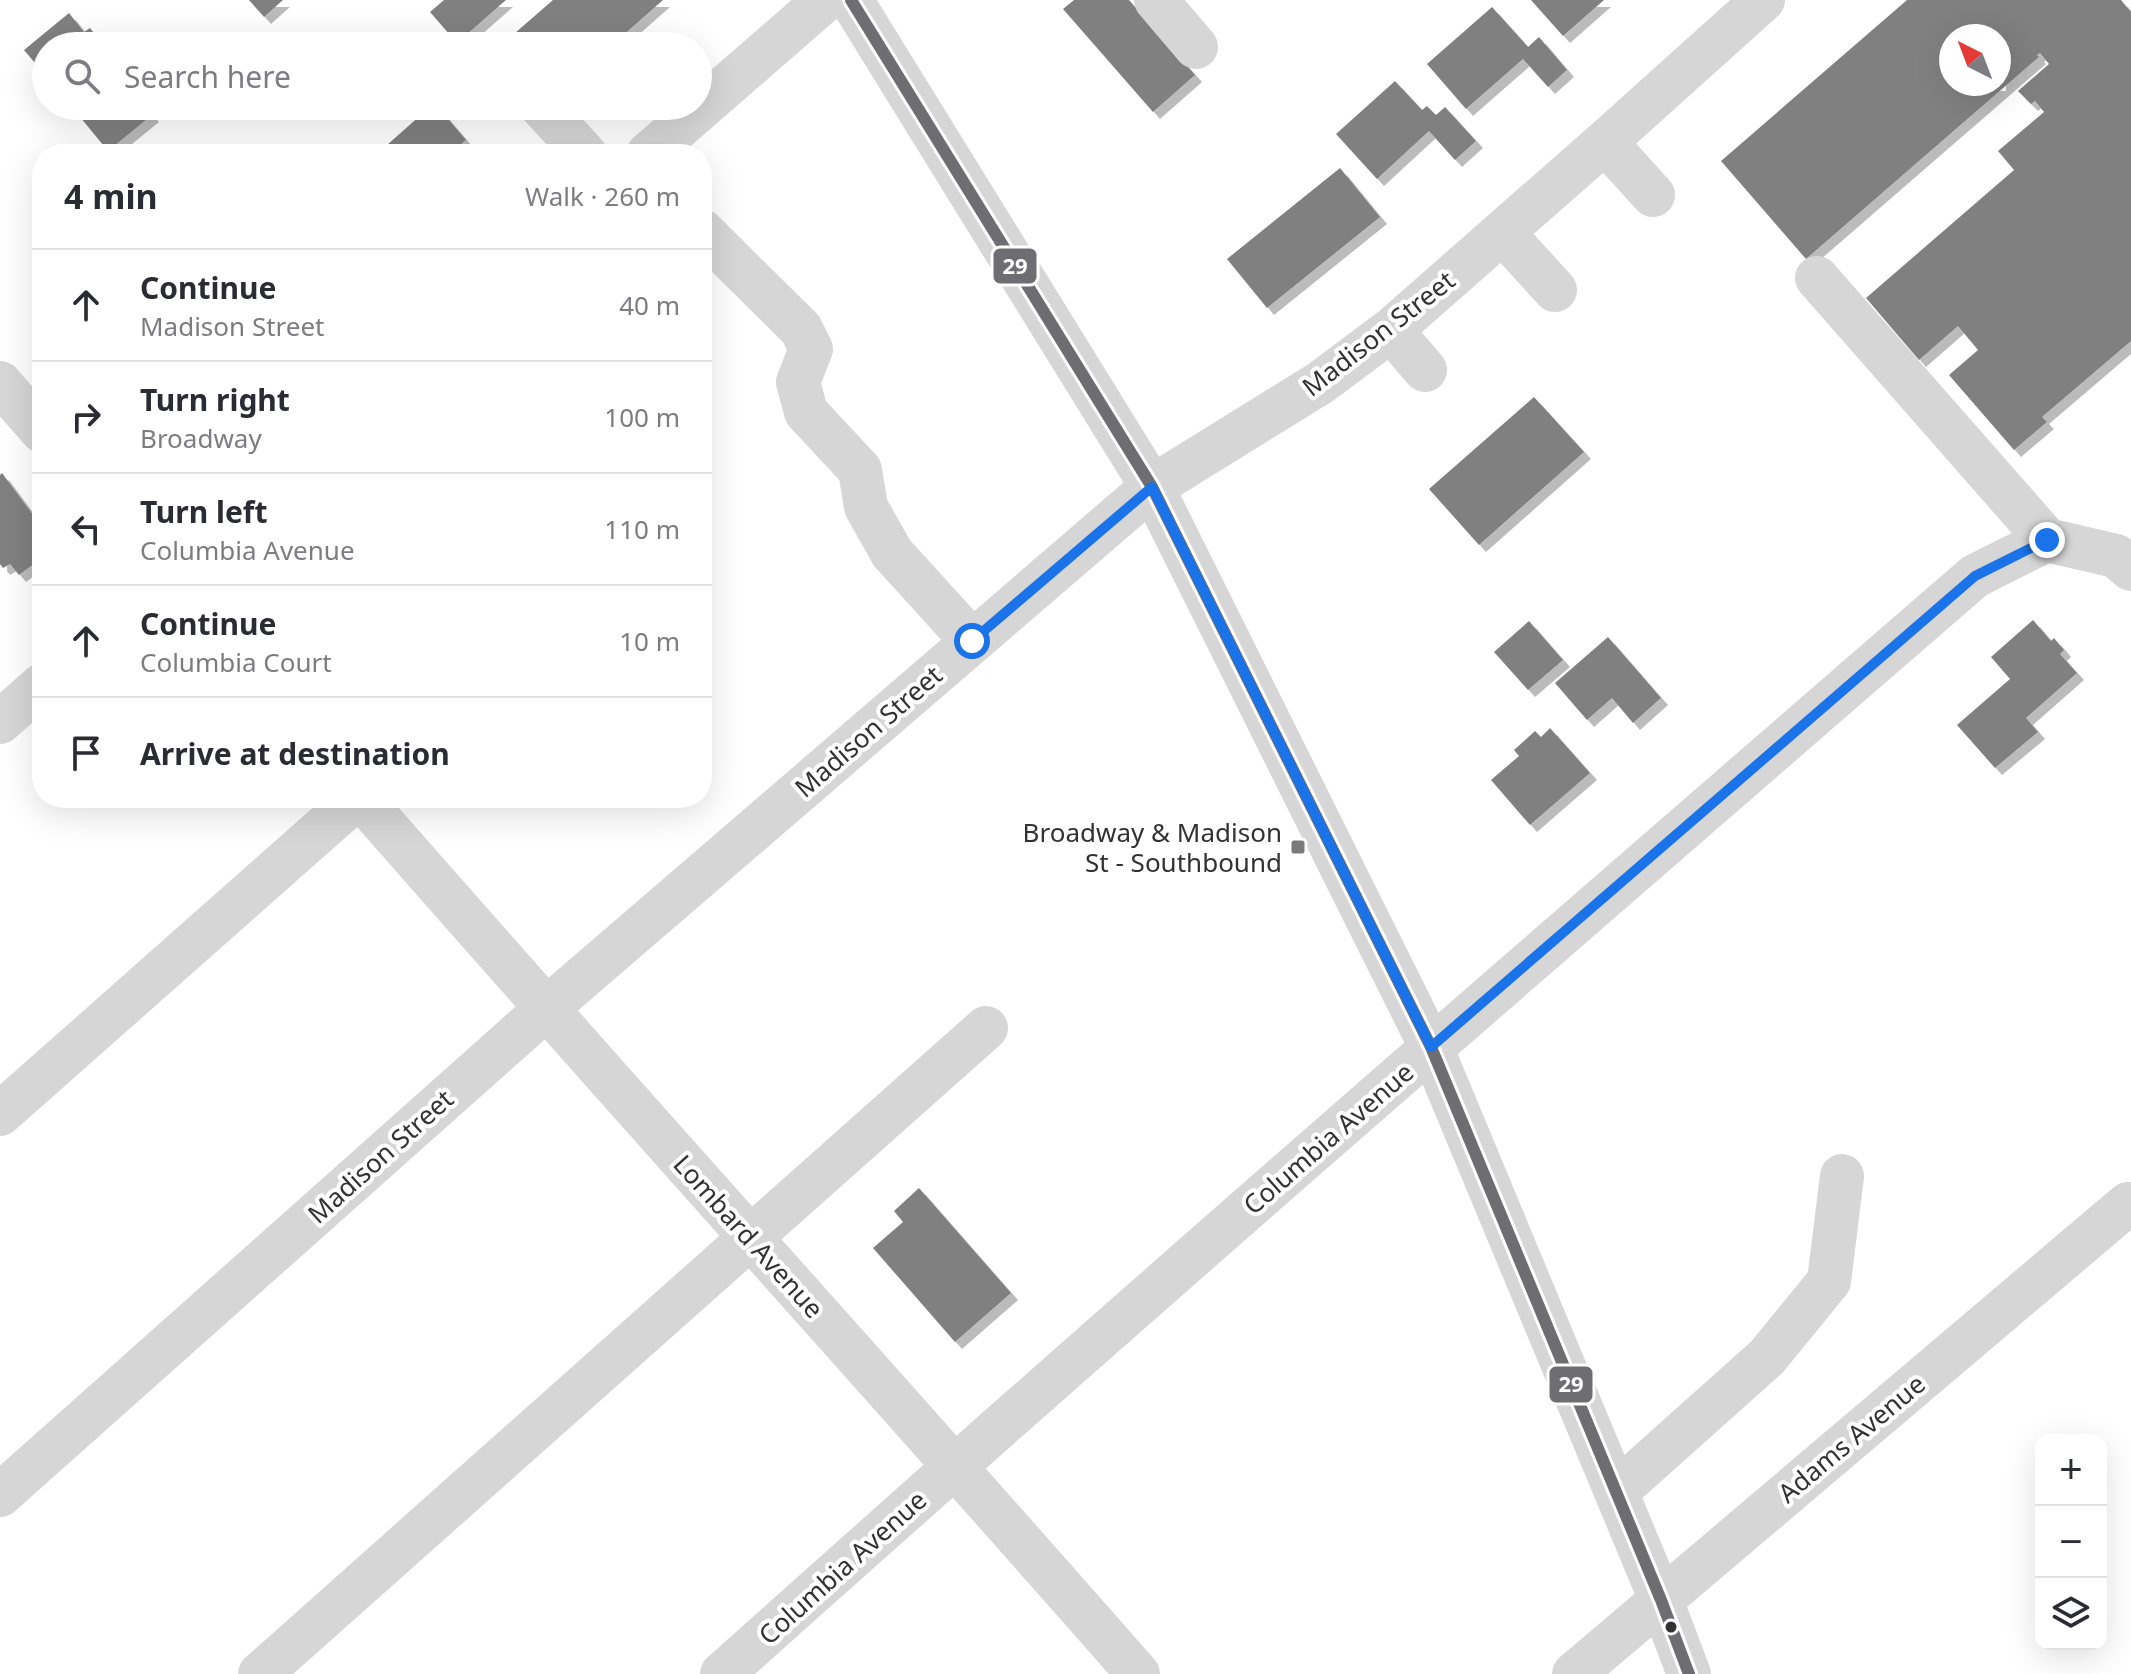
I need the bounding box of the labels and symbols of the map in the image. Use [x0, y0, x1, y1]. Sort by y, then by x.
north arrow [1939, 24, 2011, 96]
line badge: 29 [992, 247, 1038, 285]
text: 29 [1002, 250, 1028, 280]
street label: Madison Street [1294, 262, 1462, 404]
route end [2029, 522, 2065, 558]
route start [954, 623, 990, 659]
street label: Madison Street [787, 657, 949, 805]
place label: Broadway & Madison St - Southbound [1023, 814, 1282, 880]
marker: Broadway & Madison St - Southbound [1289, 838, 1307, 856]
street label: Columbia Avenue [1235, 1054, 1421, 1222]
street label: Madison Street [299, 1081, 461, 1231]
street label: Lombard Avenue [666, 1146, 832, 1326]
line badge: 29 [1548, 1365, 1594, 1404]
street label: Adams Avenue [1770, 1366, 1932, 1510]
text: 29 [1558, 1368, 1584, 1398]
street label: Columbia Avenue [750, 1482, 934, 1652]
unlabelled marker [1663, 1619, 1679, 1635]

